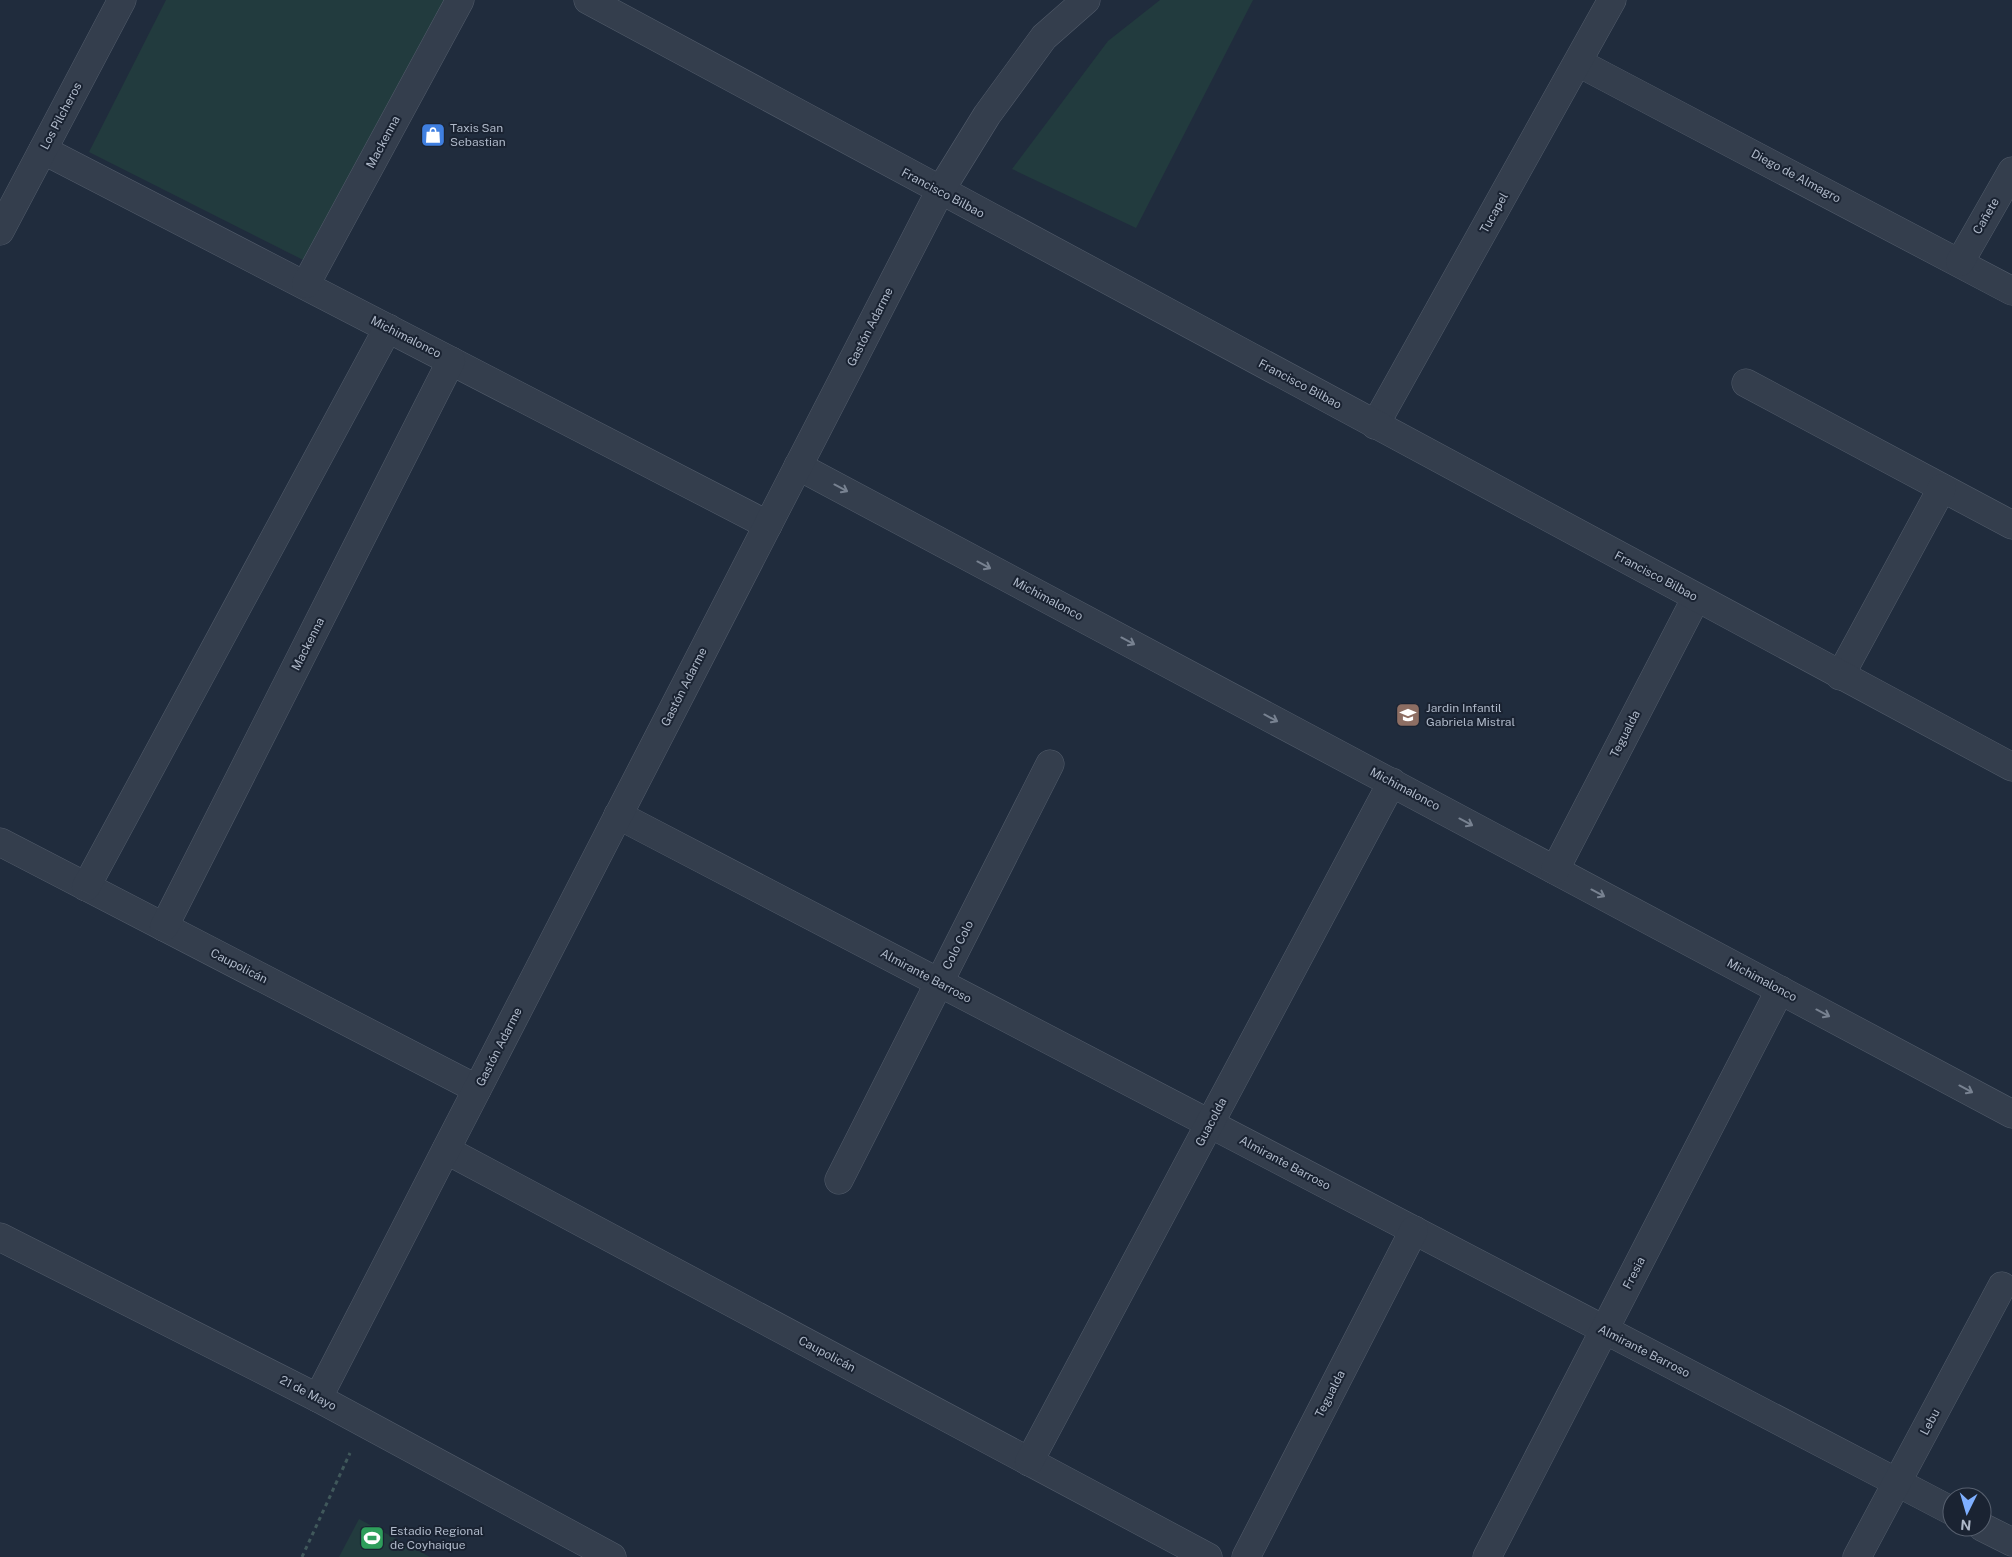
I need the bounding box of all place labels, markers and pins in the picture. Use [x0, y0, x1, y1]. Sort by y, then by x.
place label: Taxis San Sebastian [450, 121, 506, 149]
shop icon: Taxis San Sebastian [420, 122, 446, 148]
place label: Jardin Infantil Gabriela Mistral [1426, 701, 1515, 729]
school or university icon: Jardin Infantil Gabriela Mistral [1395, 702, 1421, 728]
place label: Estadio Regional de Coyhaique [390, 1524, 484, 1552]
sports icon: Estadio Regional de Coyhaique [359, 1525, 385, 1551]

